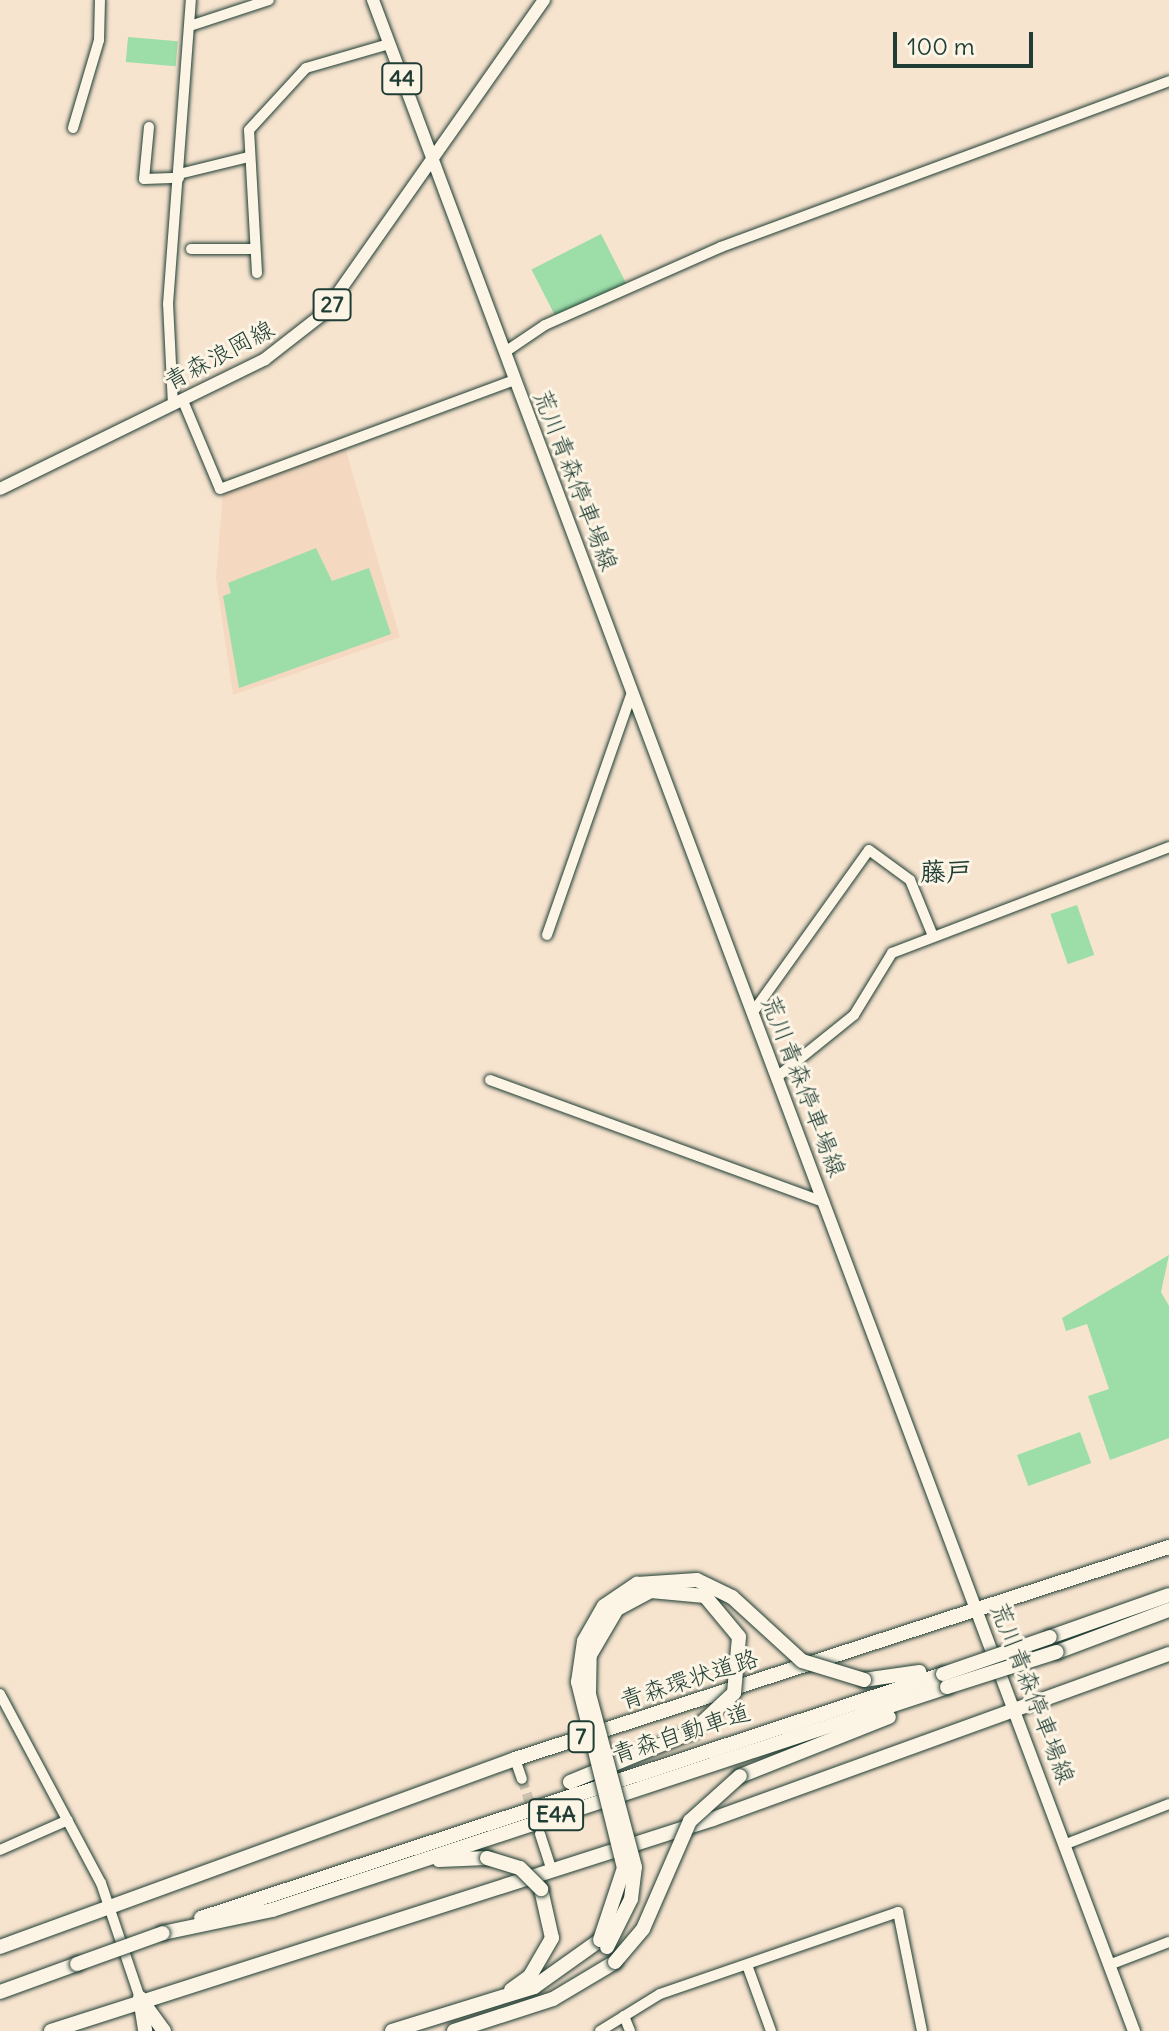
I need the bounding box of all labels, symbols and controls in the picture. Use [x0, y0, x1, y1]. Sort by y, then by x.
scale bar [897, 16, 1037, 66]
text: 100 m [907, 31, 975, 61]
road number: 44 [380, 61, 424, 97]
road number: 27 [312, 287, 352, 323]
street label: 青森浪岡線 [159, 314, 279, 396]
street label: 荒川青森停車場線 [528, 385, 624, 575]
district label: 藤戸 [920, 856, 972, 888]
street label: 荒川青森停車場線 [756, 991, 852, 1181]
street label: 荒川青森停車場線 [985, 1598, 1081, 1788]
street label: 青森環状道路 [616, 1643, 762, 1715]
street label: 青森自動車道 [608, 1697, 754, 1769]
road number: 7 [567, 1719, 595, 1755]
road number: E4A [528, 1797, 584, 1833]

